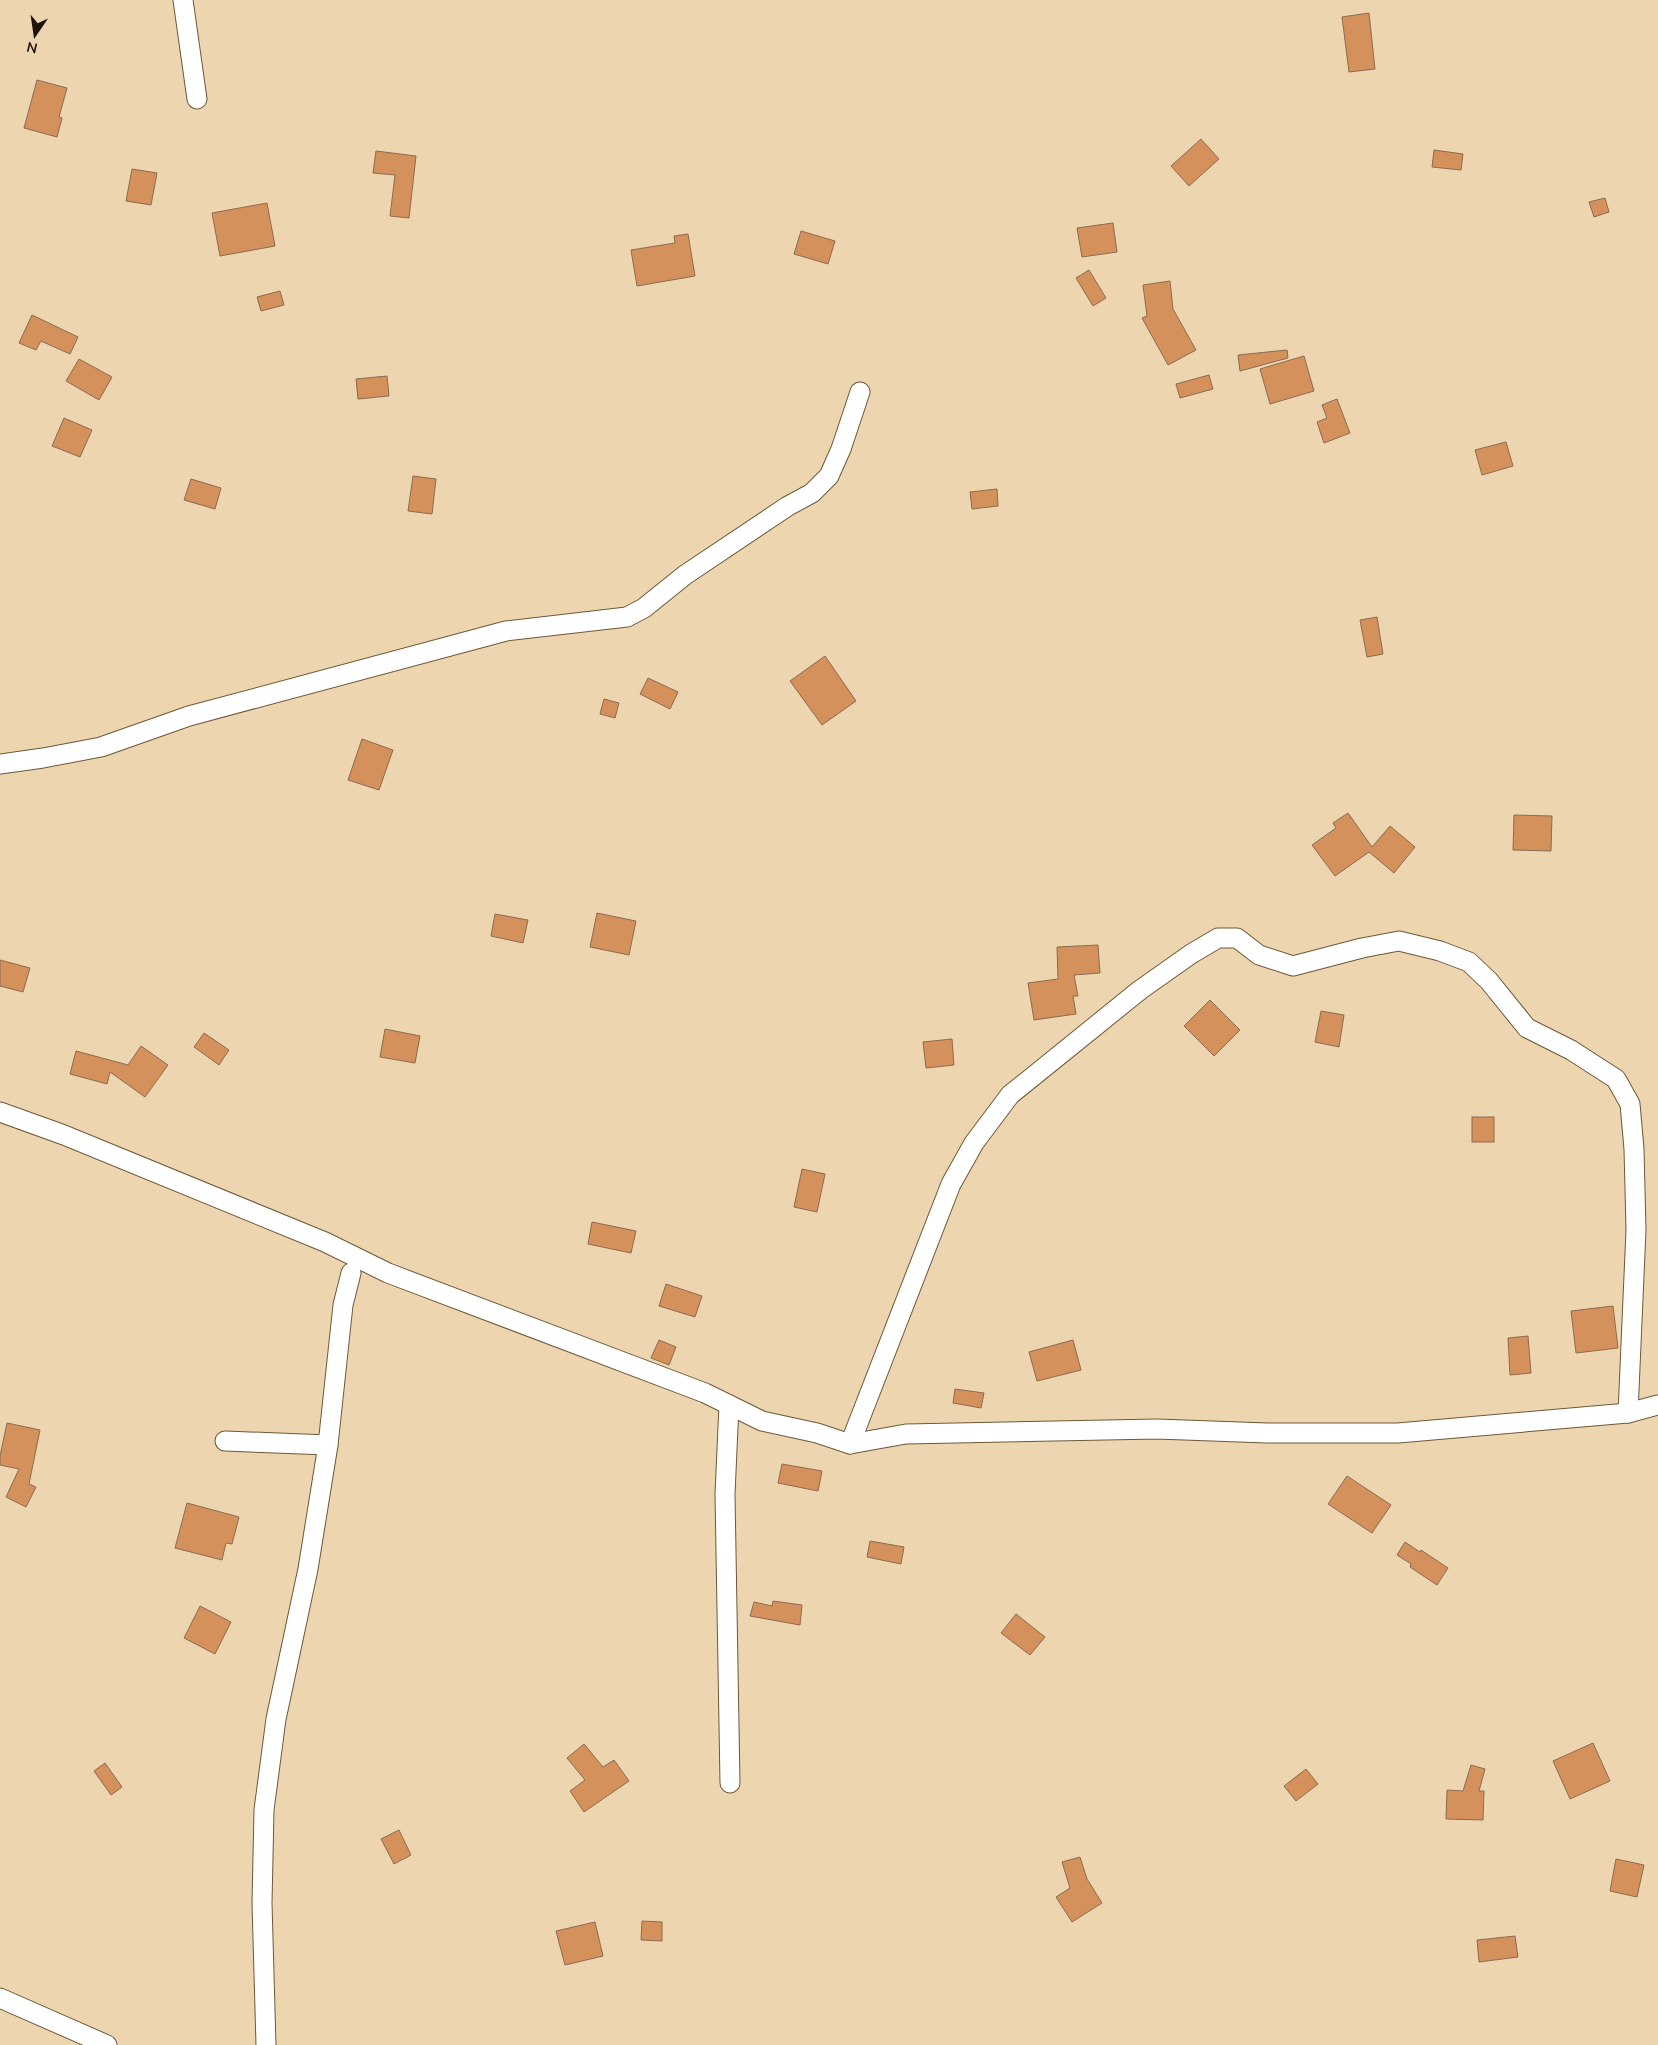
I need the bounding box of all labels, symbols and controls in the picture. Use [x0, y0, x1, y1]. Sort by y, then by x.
north arrow [10, 10, 60, 60]
text: N [25, 37, 39, 58]

